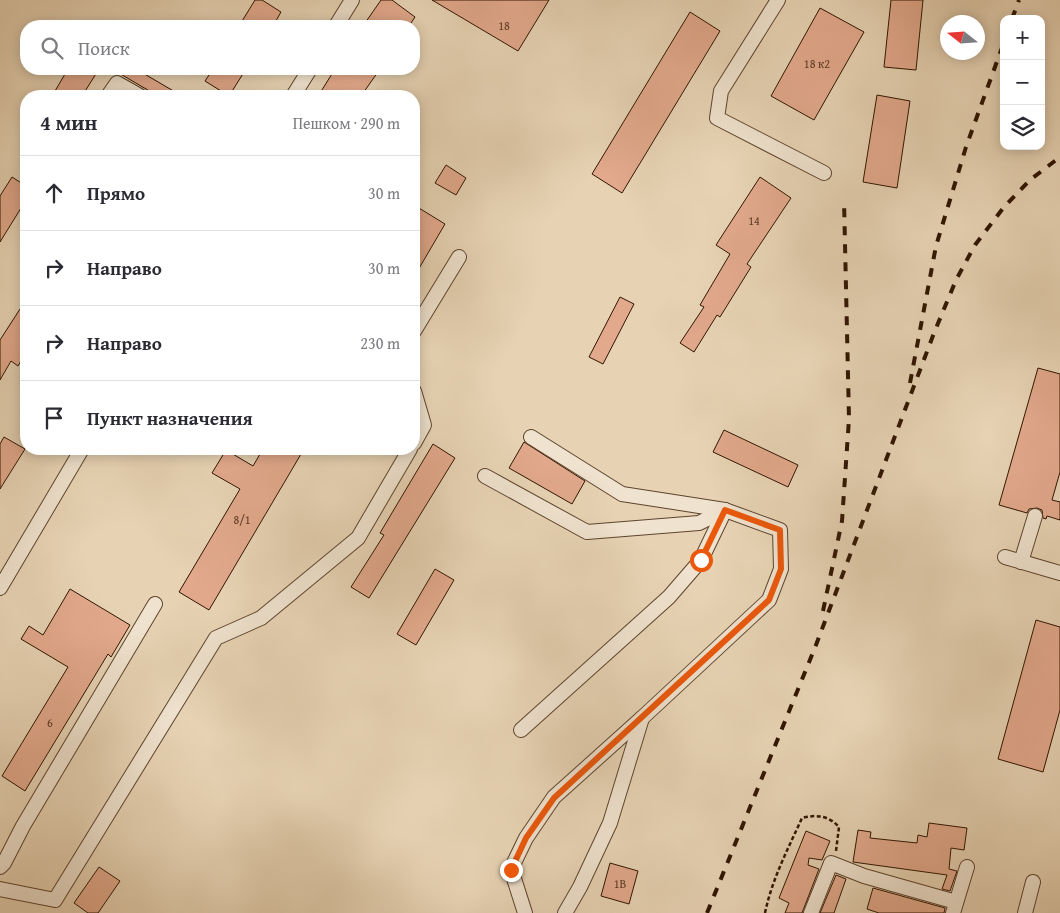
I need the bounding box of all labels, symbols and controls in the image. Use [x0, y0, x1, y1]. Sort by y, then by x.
north arrow [940, 15, 985, 60]
map controls [1000, 15, 1045, 150]
button: + [1000, 15, 1045, 60]
house number: 18 [498, 17, 510, 34]
search box [20, 20, 420, 75]
icon: search [38, 34, 66, 62]
text: Поиск [78, 34, 130, 62]
house number: 18 к2 [804, 55, 830, 72]
button: − [1000, 60, 1045, 105]
button: layers [1000, 105, 1045, 150]
text: 4 мин [40, 107, 97, 138]
text: Пешком · 290 m [293, 111, 400, 135]
icon: ahead [40, 179, 68, 207]
text: Прямо [87, 179, 145, 207]
text: 30 m [368, 181, 400, 205]
house number: 14 [748, 212, 760, 229]
icon: right [40, 254, 68, 282]
text: Направо [87, 254, 162, 282]
text: 30 m [368, 256, 400, 280]
icon: right [40, 329, 68, 357]
text: Направо [87, 329, 162, 357]
text: 230 m [360, 331, 400, 355]
icon: arrive [40, 404, 68, 432]
text: Пункт назначения [87, 404, 253, 432]
house number: 8/1 [233, 511, 251, 528]
route start [690, 549, 713, 572]
house number: 6 [47, 714, 53, 731]
route end [500, 859, 523, 882]
house number: 1В [614, 875, 626, 892]

